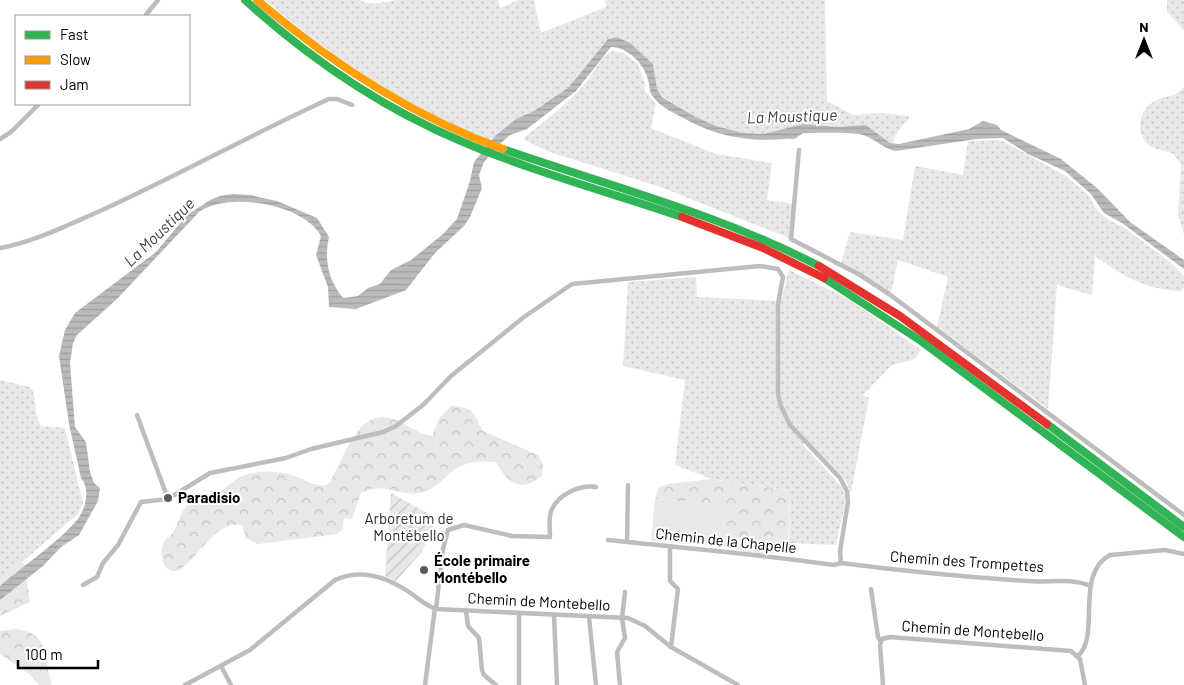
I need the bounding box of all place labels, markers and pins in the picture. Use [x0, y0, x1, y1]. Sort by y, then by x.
place label: Paradisio [178, 488, 240, 506]
marker: Paradisio [162, 492, 174, 504]
place label: École primaire Montébello [434, 551, 530, 586]
marker: École primaire Montébello [418, 564, 430, 576]

